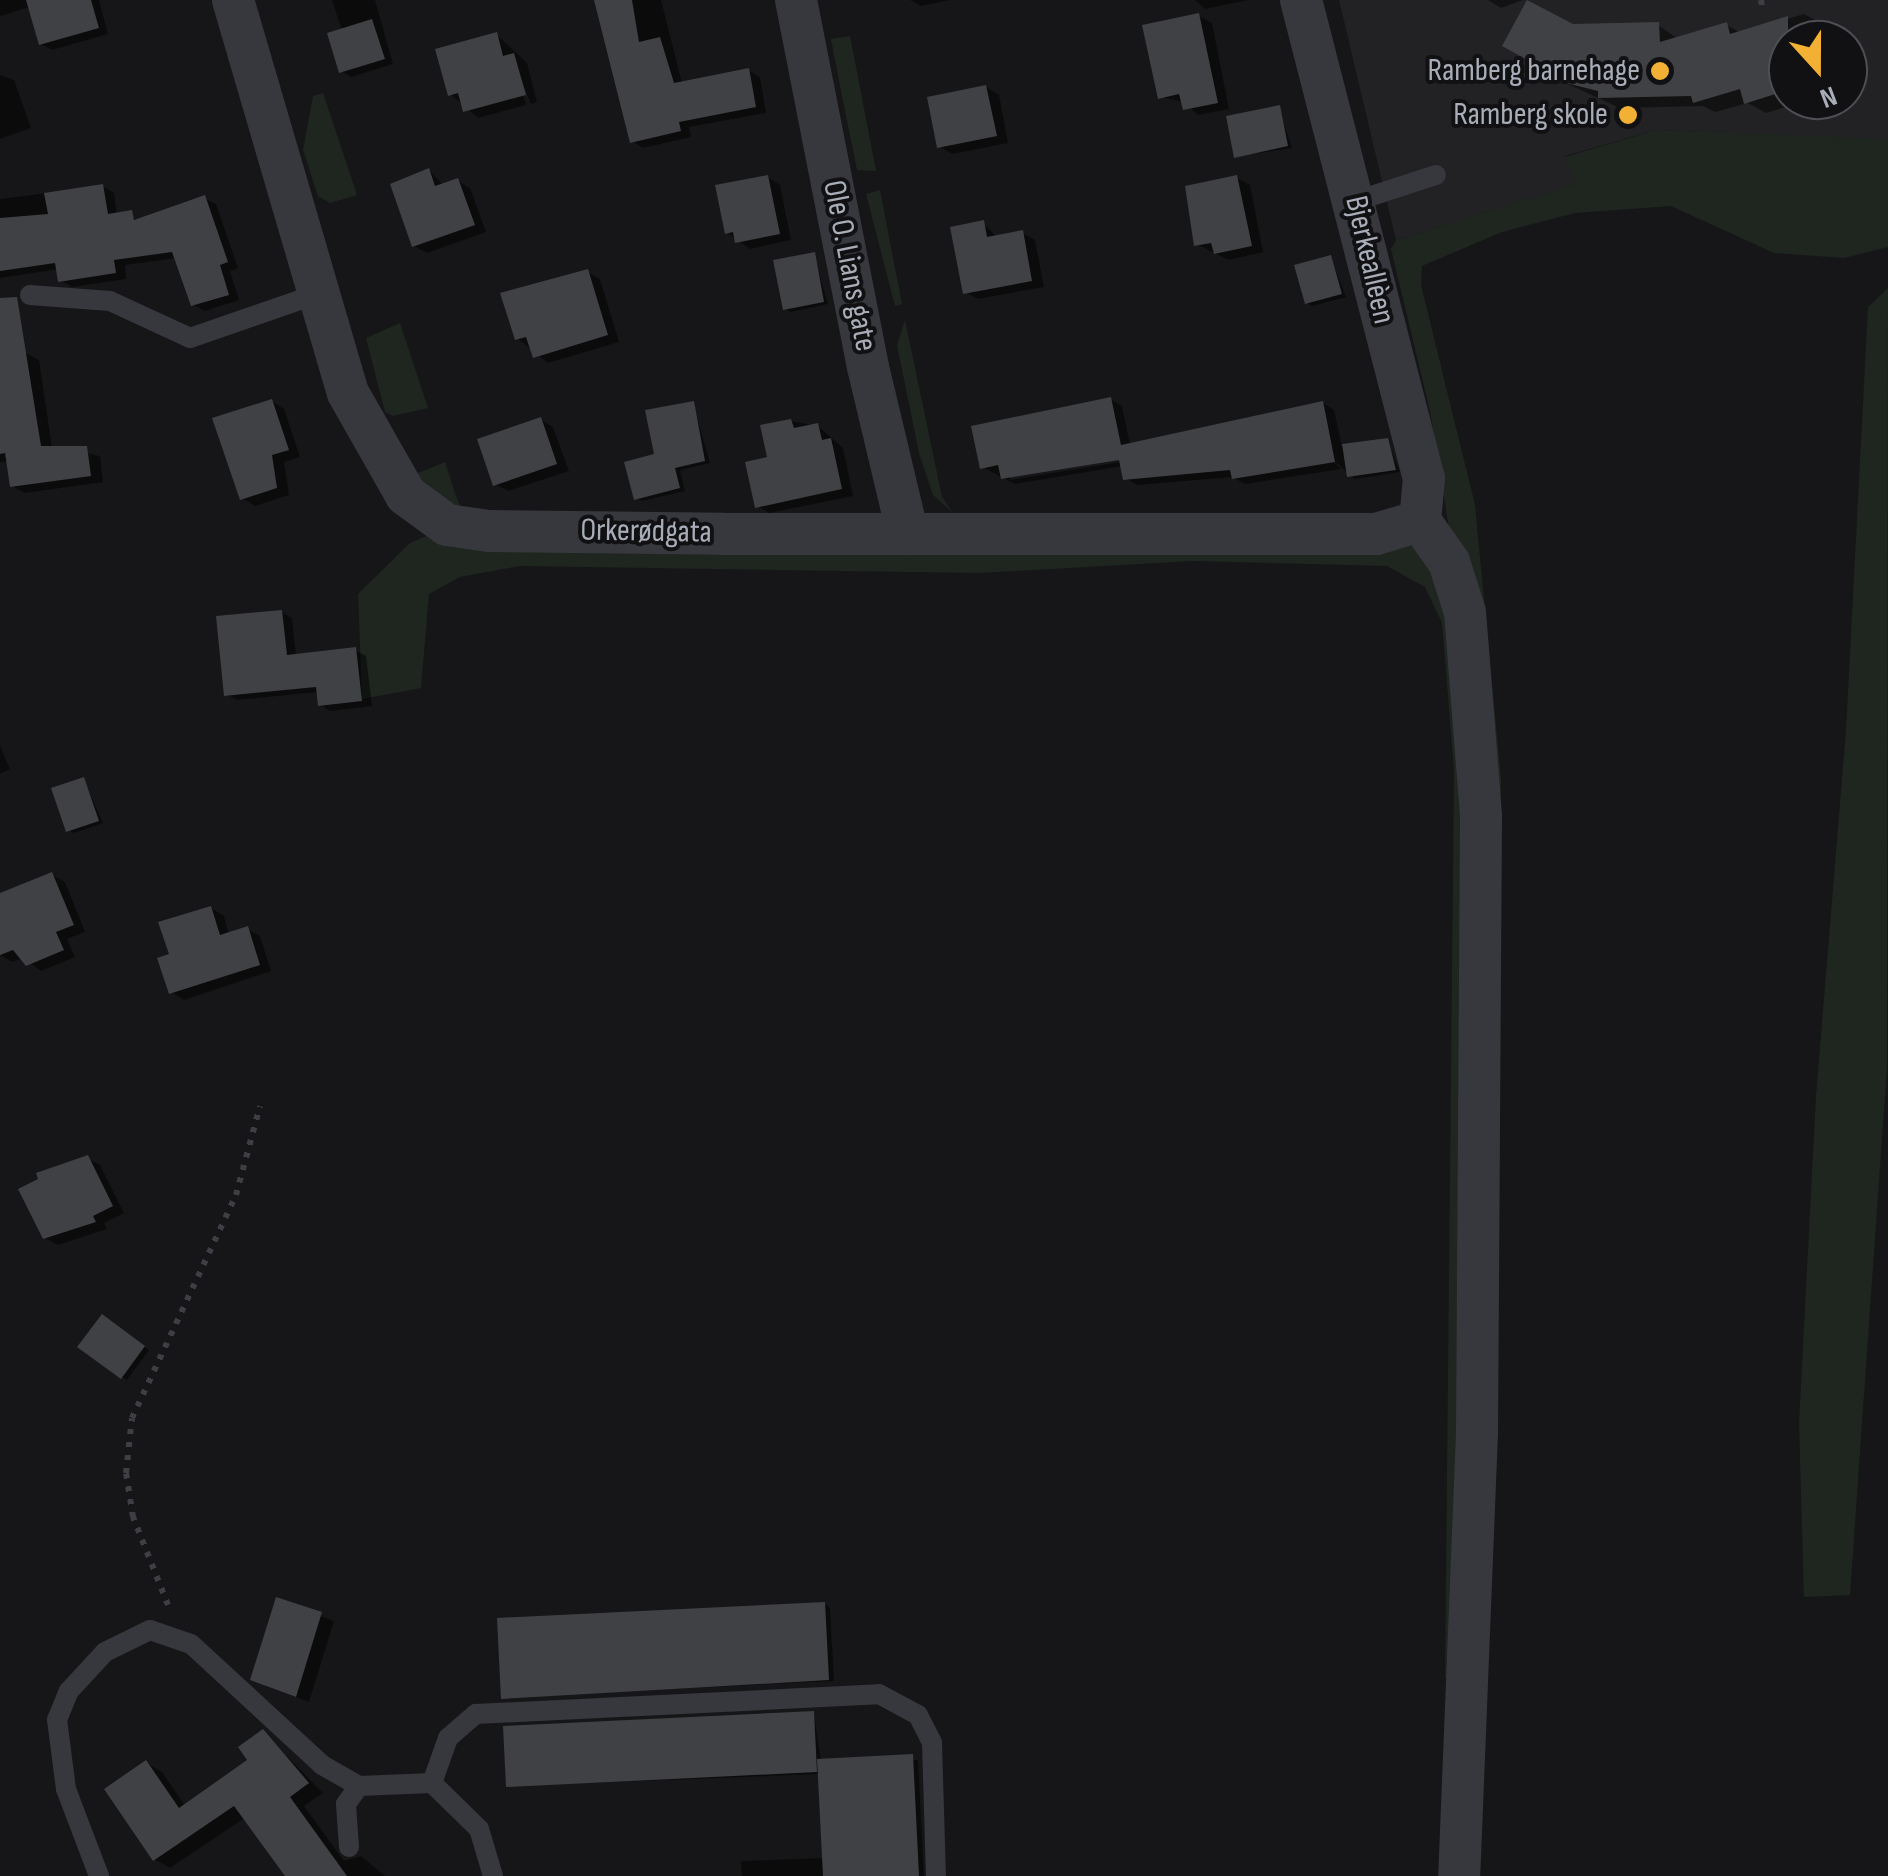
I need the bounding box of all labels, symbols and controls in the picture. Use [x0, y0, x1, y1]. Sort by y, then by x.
north arrow [1768, 20, 1868, 120]
place label: Ramberg barnehage [1428, 52, 1640, 90]
marker: Ramberg barnehage [1649, 60, 1671, 82]
text: N [1815, 79, 1841, 115]
place label: Ramberg skole [1453, 96, 1608, 134]
marker: Ramberg skole [1617, 104, 1639, 126]
street label: Ole O. Lians gate [814, 177, 884, 355]
street label: Bjerkeallèen [1336, 192, 1402, 328]
street label: Orkerødgata [580, 512, 712, 552]

